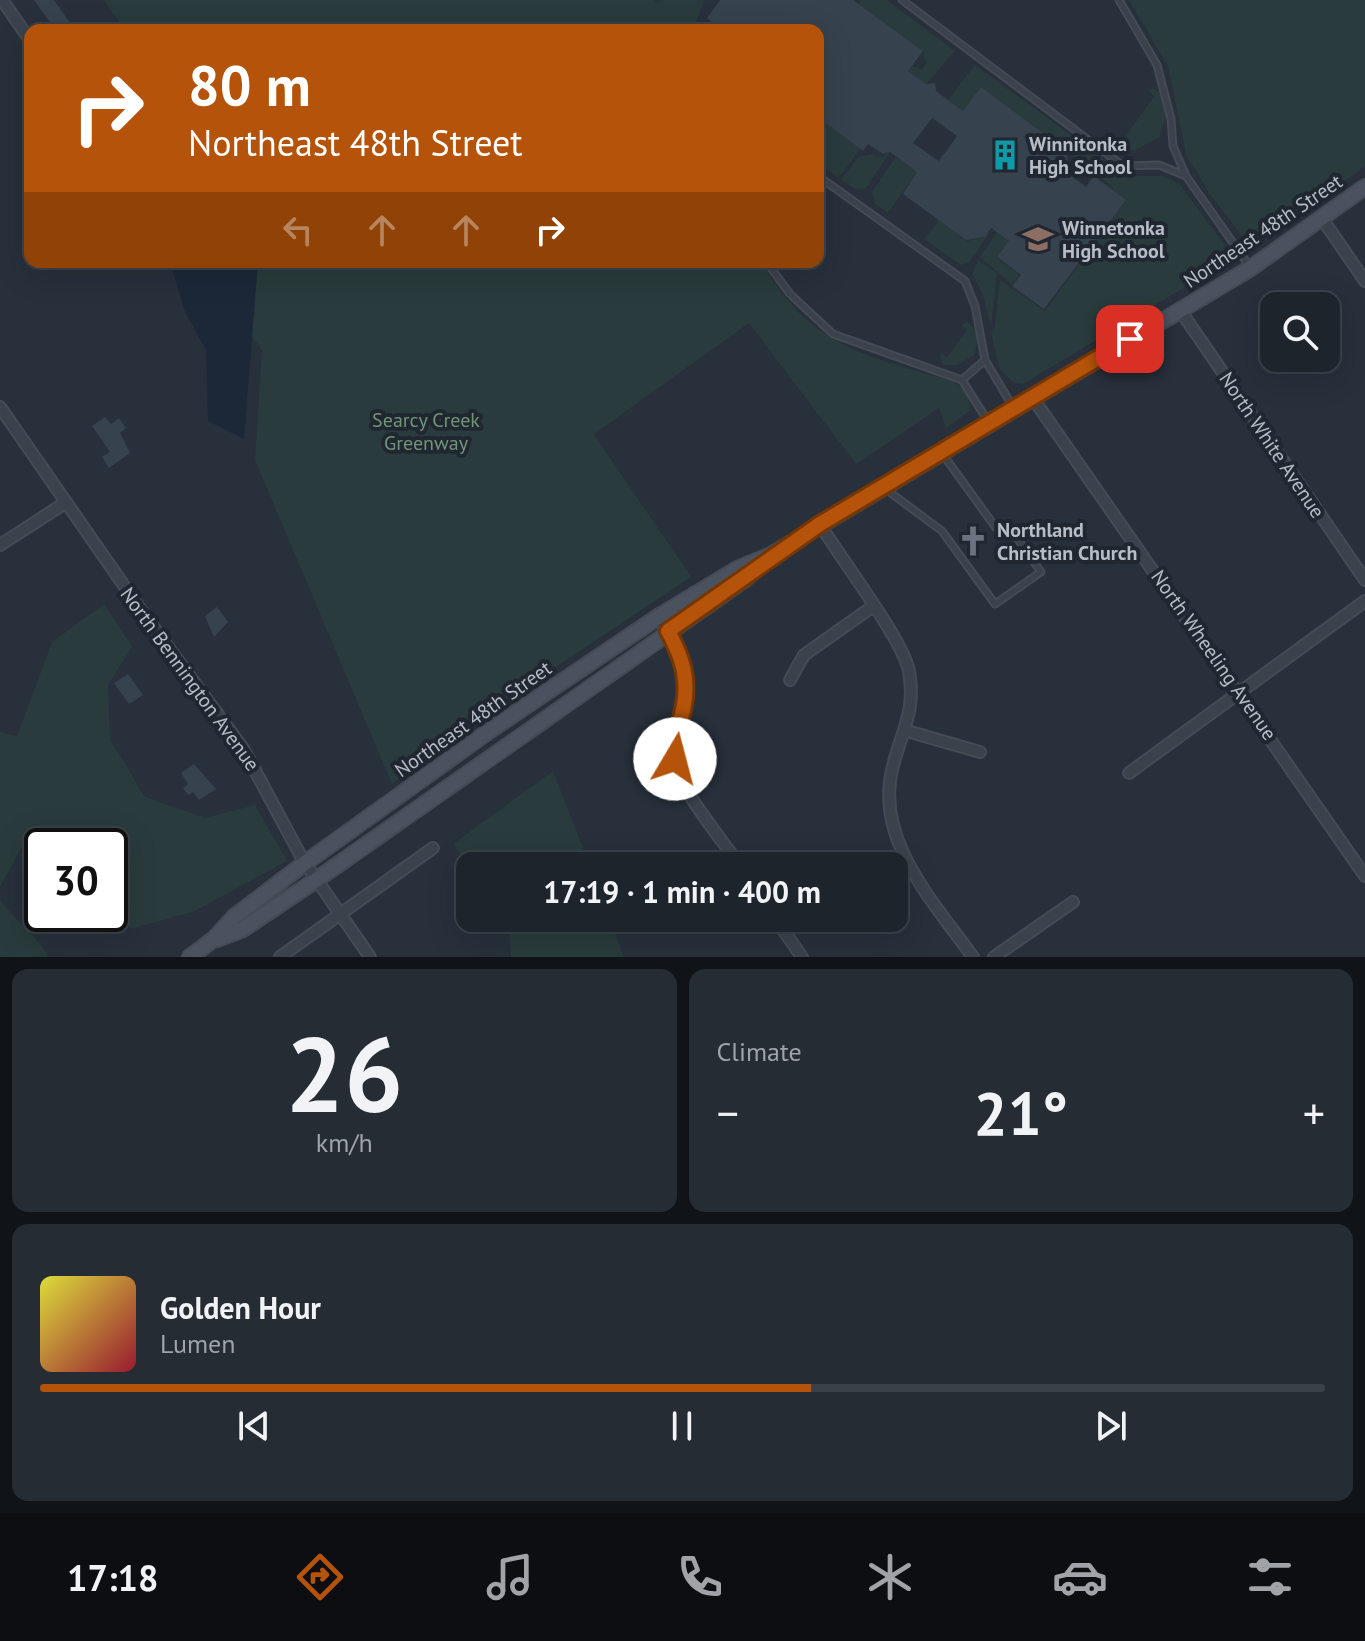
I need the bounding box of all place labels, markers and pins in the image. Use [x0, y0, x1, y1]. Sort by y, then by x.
place label: Winnitonka High School [1029, 131, 1132, 180]
building icon: Winnitonka High School [988, 138, 1022, 172]
place label: Winnetonka High School [1062, 215, 1165, 264]
school or university icon: Winnetonka High School [1021, 222, 1055, 256]
pin [1096, 305, 1164, 373]
place label: Northland Christian Church [997, 517, 1137, 566]
church icon: Northland Christian Church [956, 524, 990, 558]

